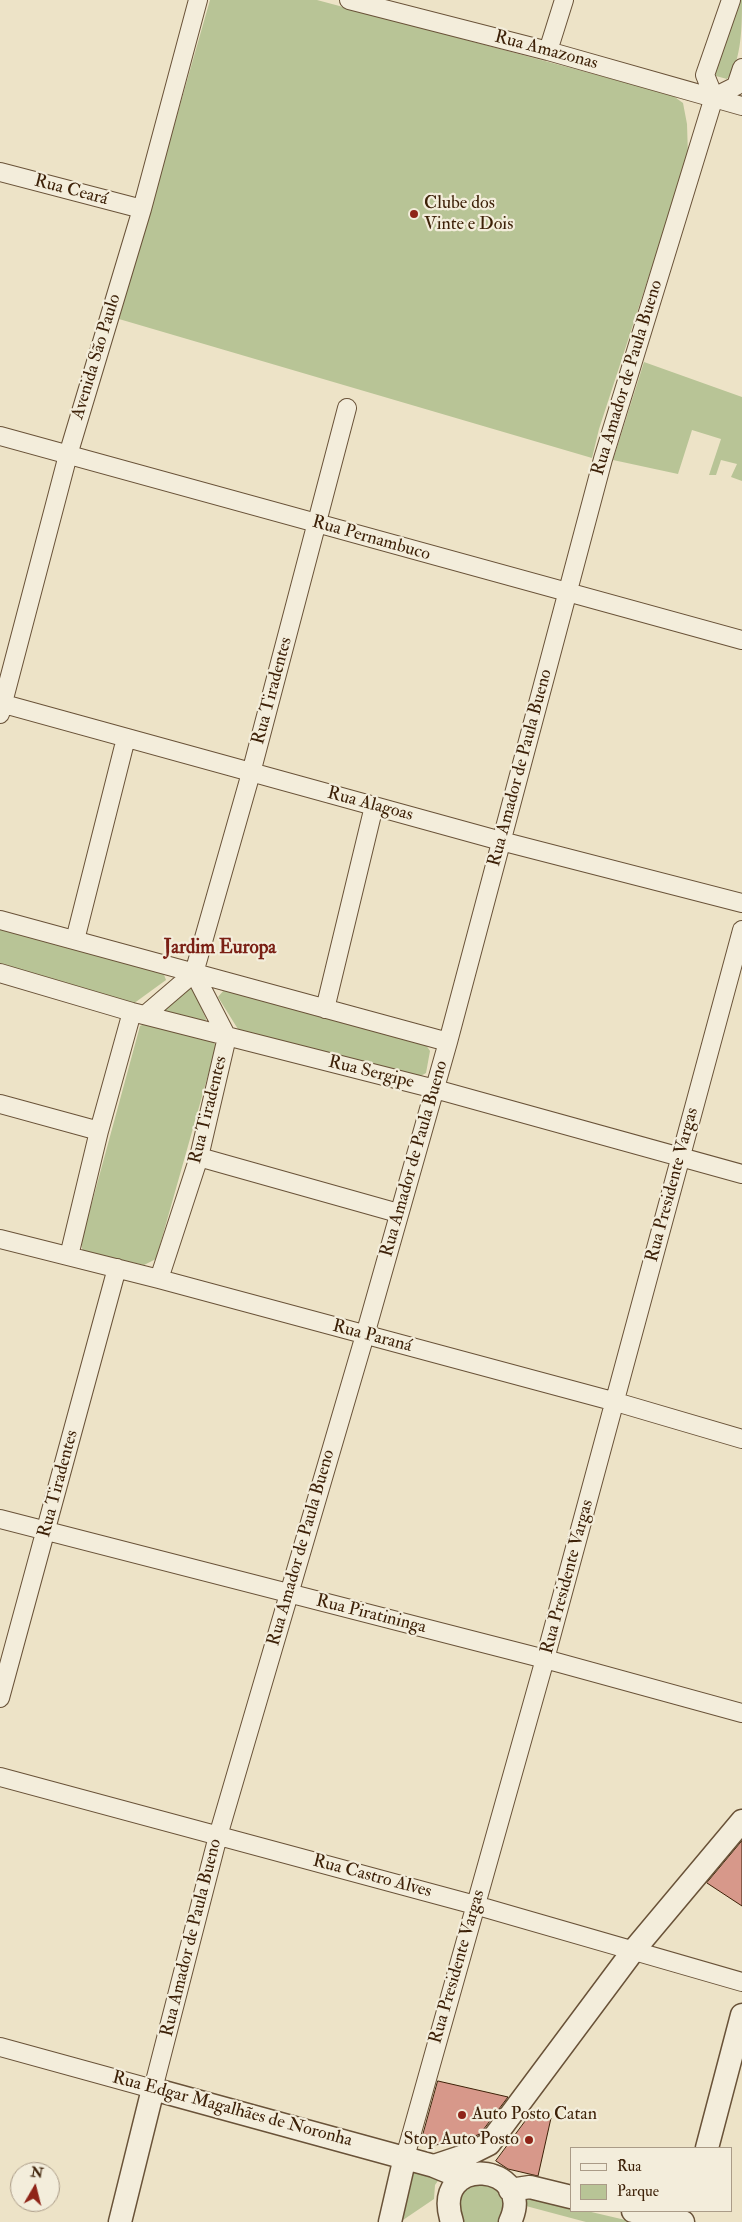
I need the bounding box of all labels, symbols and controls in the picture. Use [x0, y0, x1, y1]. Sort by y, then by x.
street label: Rua Amazonas [492, 27, 600, 75]
street label: Rua Ceará [32, 171, 110, 211]
place label: Clube dos Vinte e Dois [424, 193, 513, 235]
marker: Clube dos Vinte e Dois [408, 208, 420, 220]
street label: Rua Amador de Paula Bueno [588, 278, 668, 478]
street label: Avenida São Paulo [68, 292, 126, 422]
street label: Rua Pernambuco [309, 512, 433, 566]
street label: Rua Tiradentes [248, 635, 298, 747]
street label: Rua Amador de Paula Bueno [484, 667, 558, 869]
street label: Rua Alagoas [325, 783, 415, 827]
district label: Jardim Europa [164, 938, 276, 960]
street label: Rua Sergipe [326, 1052, 416, 1094]
street label: Rua Tiradentes [185, 1054, 233, 1166]
street label: Rua Amador de Paula Bueno [377, 1058, 453, 1260]
street label: Rua Presidente Vargas [642, 1105, 704, 1265]
street label: Rua Paraná [330, 1316, 414, 1358]
street label: Rua Tiradentes [34, 1428, 84, 1540]
street label: Rua Amador de Paula Bueno [264, 1447, 340, 1649]
street label: Rua Presidente Vargas [537, 1497, 599, 1657]
street label: Rua Piratininga [314, 1591, 428, 1639]
street label: Rua Amador de Paula Bueno [157, 1837, 227, 2039]
street label: Rua Castro Alves [310, 1851, 434, 1903]
street label: Rua Presidente Vargas [426, 1888, 490, 2046]
street label: Rua Edgar Magalhães de Noronha [110, 2068, 354, 2152]
place label: Auto Posto Catan [472, 2104, 597, 2126]
marker: Auto Posto Catan [456, 2109, 468, 2121]
place label: Stop Auto Posto [404, 2129, 519, 2151]
marker: Stop Auto Posto [523, 2134, 535, 2146]
legend [570, 2147, 732, 2212]
text: Rua [617, 2157, 642, 2176]
north arrow [10, 2162, 60, 2212]
text: N [30, 2163, 44, 2182]
text: Parque [617, 2182, 659, 2201]

